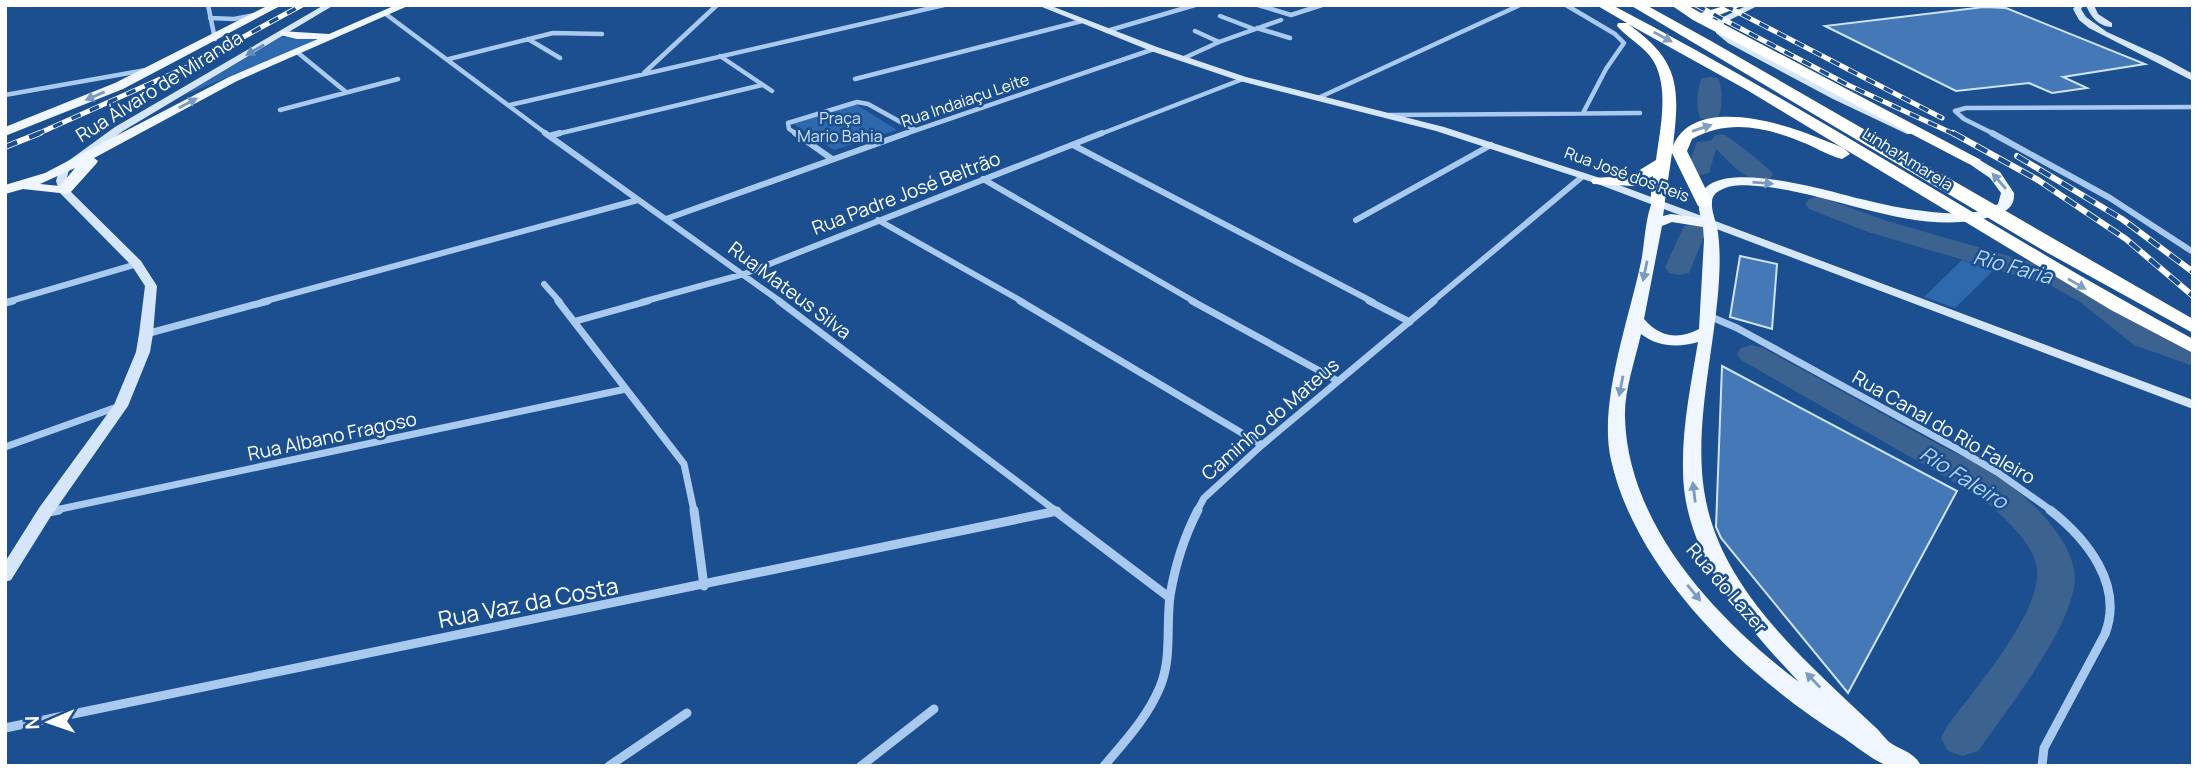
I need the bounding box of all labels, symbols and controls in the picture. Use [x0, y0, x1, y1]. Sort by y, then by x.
street label: Rua Álvaro de Miranda [71, 24, 247, 148]
one-way arrow [1653, 31, 1673, 42]
one-way arrow [245, 43, 264, 56]
street label: Rua Indaiaçu Leite [898, 68, 1032, 132]
one-way arrow [84, 91, 105, 102]
one-way arrow [178, 97, 198, 109]
park label: Praça Mario Bahia [797, 107, 883, 147]
one-way arrow [1691, 122, 1712, 133]
street label: Linha Amarela [1858, 122, 1958, 196]
street label: Rua José dos Reis [1561, 141, 1693, 207]
street label: Rua Padre José Beltrão [808, 145, 1004, 241]
one-way arrow [1991, 172, 2007, 190]
one-way arrow [1752, 178, 1774, 189]
street label: Rua Mateus Silva [723, 235, 857, 345]
water label: Rio Faria [1970, 242, 2057, 290]
one-way arrow [1640, 260, 1651, 282]
one-way arrow [2067, 278, 2086, 290]
street label: Caminho do Mateus [1196, 352, 1344, 486]
street label: Rua Canal do Rio Faleiro [1849, 365, 2039, 489]
one-way arrow [1616, 375, 1627, 397]
street label: Rua Albano Fragoso [245, 405, 419, 467]
water label: Rio Faleiro [1916, 440, 2012, 514]
one-way arrow [1688, 481, 1699, 503]
street label: Rua do Lazer [1681, 537, 1773, 639]
street label: Rua Vaz da Costa [435, 569, 621, 635]
one-way arrow [1686, 583, 1701, 601]
one-way arrow [1806, 672, 1822, 689]
north arrow [14, 687, 84, 757]
text: N [19, 715, 45, 730]

